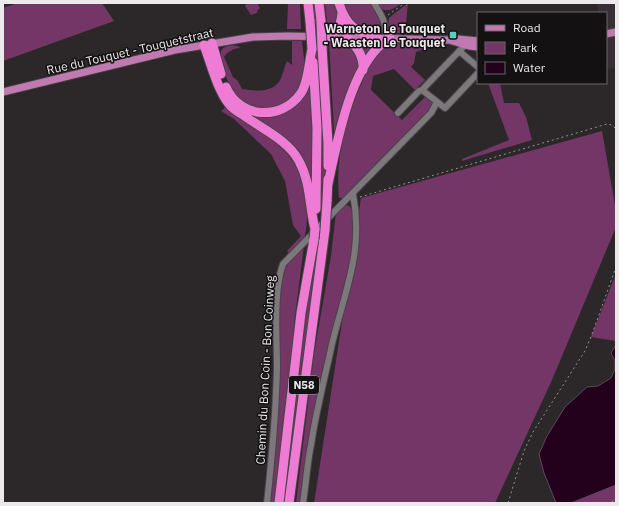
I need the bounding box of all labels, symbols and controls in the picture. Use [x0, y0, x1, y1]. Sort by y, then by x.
legend [477, 12, 607, 84]
text: Road [513, 20, 541, 35]
place label: Warneton Le Touquet - Waasten Le Touquet [323, 21, 445, 50]
street label: Rue du Touquet - Touquetstraat [45, 24, 215, 78]
marker: Warneton Le Touquet - Waasten Le Touquet [448, 30, 458, 40]
text: Park [513, 40, 538, 55]
text: Water [513, 60, 546, 75]
street label: Chemin du Bon Coin - Bon Coinweg [253, 274, 277, 465]
road number: N58 [289, 376, 319, 394]

